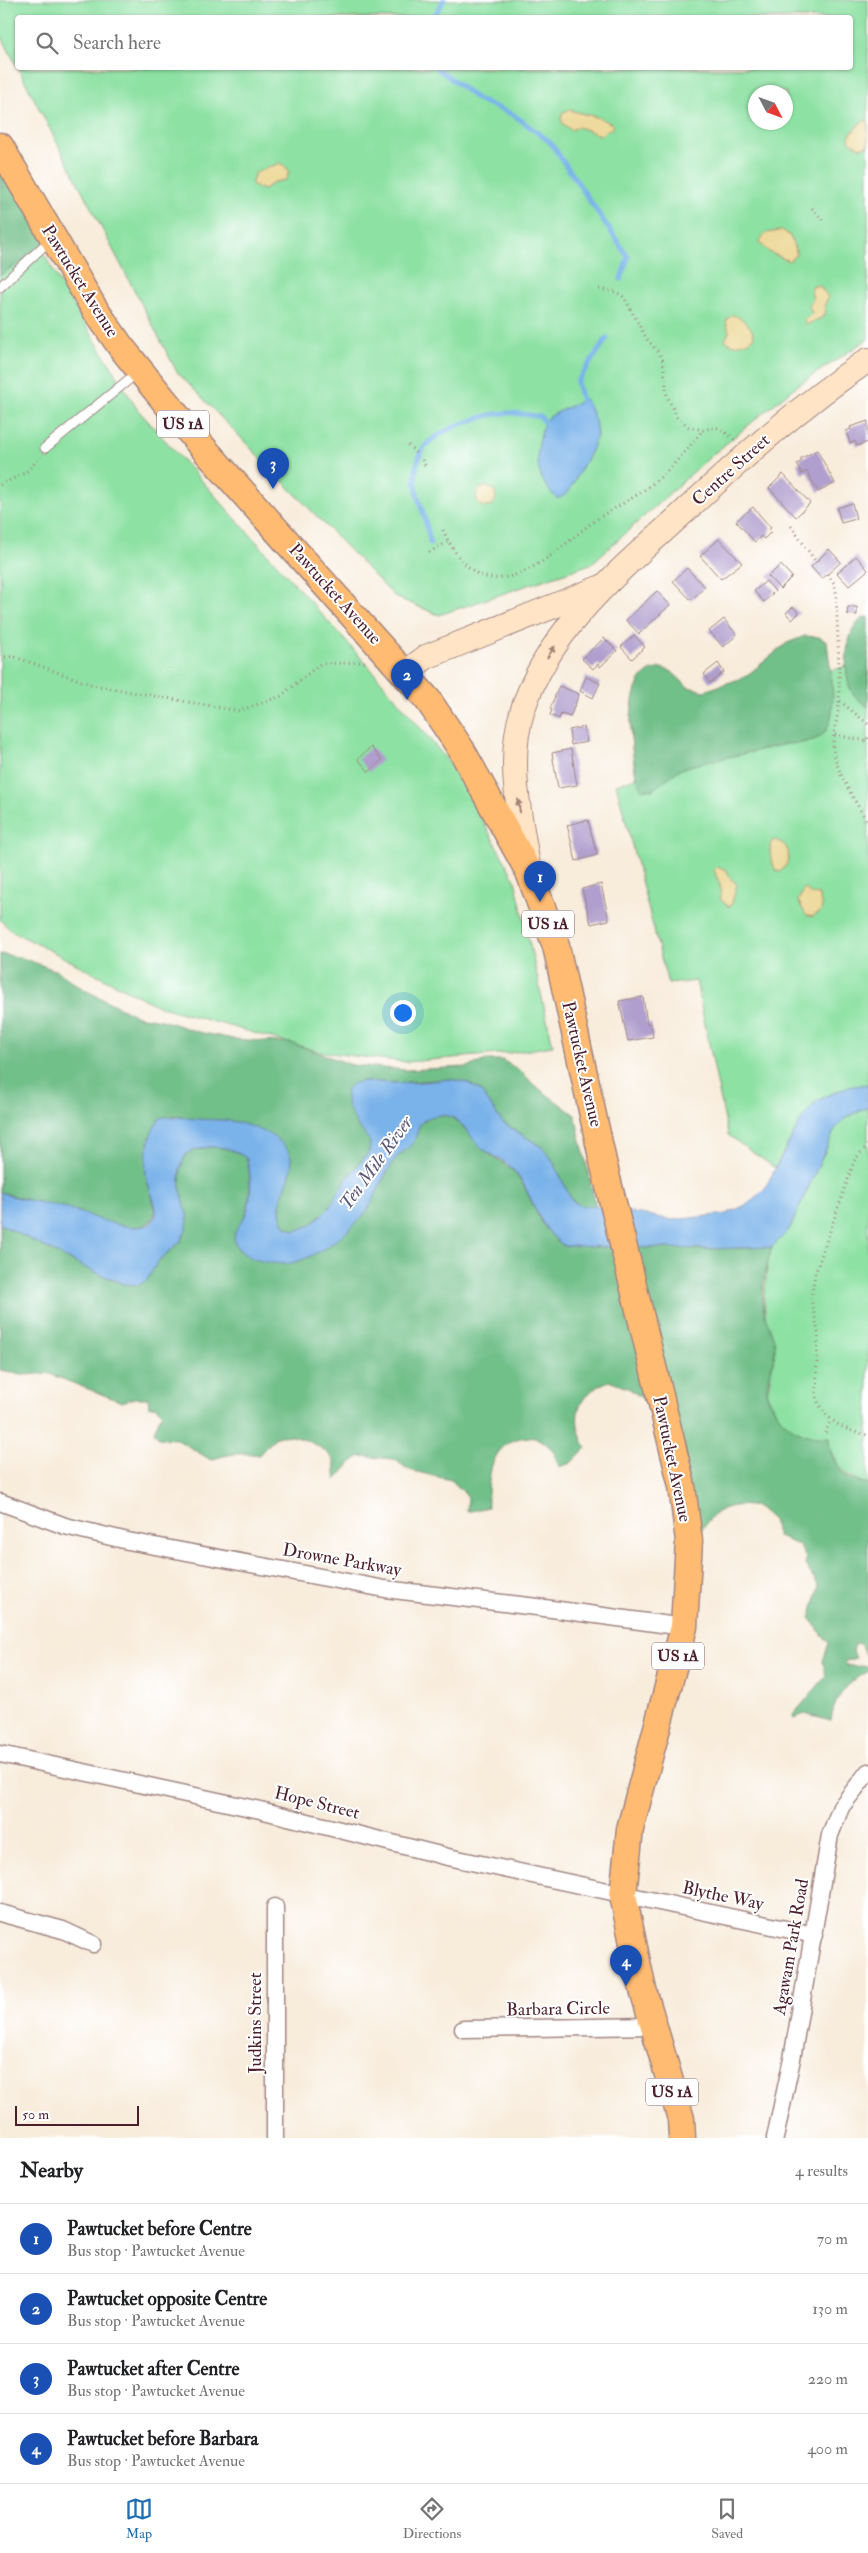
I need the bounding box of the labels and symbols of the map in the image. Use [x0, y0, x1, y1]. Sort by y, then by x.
north arrow [748, 85, 793, 130]
street label: Pawtucket Avenue [36, 220, 124, 342]
road number: US 1A [157, 410, 209, 438]
street label: Centre Street [687, 429, 775, 511]
pin: 3 [257, 448, 289, 489]
street label: Pawtucket Avenue [283, 539, 387, 650]
one-way arrow [546, 645, 556, 658]
pin: 2 [391, 659, 423, 700]
one-way arrow [514, 798, 522, 814]
pin: 1 [524, 861, 556, 902]
road number: US 1A [522, 911, 574, 938]
street label: Pawtucket Avenue [556, 999, 608, 1130]
your location [390, 1000, 416, 1026]
water label: Ten Mile River [334, 1111, 419, 1215]
street label: Pawtucket Avenue [647, 1394, 697, 1525]
street label: Drowne Parkway [281, 1538, 404, 1582]
road number: US 1A [652, 1642, 704, 1670]
street label: Hope Street [272, 1781, 362, 1825]
street label: Blythe Way [680, 1876, 767, 1916]
street label: Agawam Park Road [768, 1877, 814, 2018]
pin: 4 [610, 1945, 642, 1986]
street label: Judkins Street [244, 1972, 267, 2075]
street label: Barbara Circle [506, 1997, 611, 2021]
road number: US 1A [646, 2078, 698, 2106]
scale bar [15, 2103, 139, 2126]

